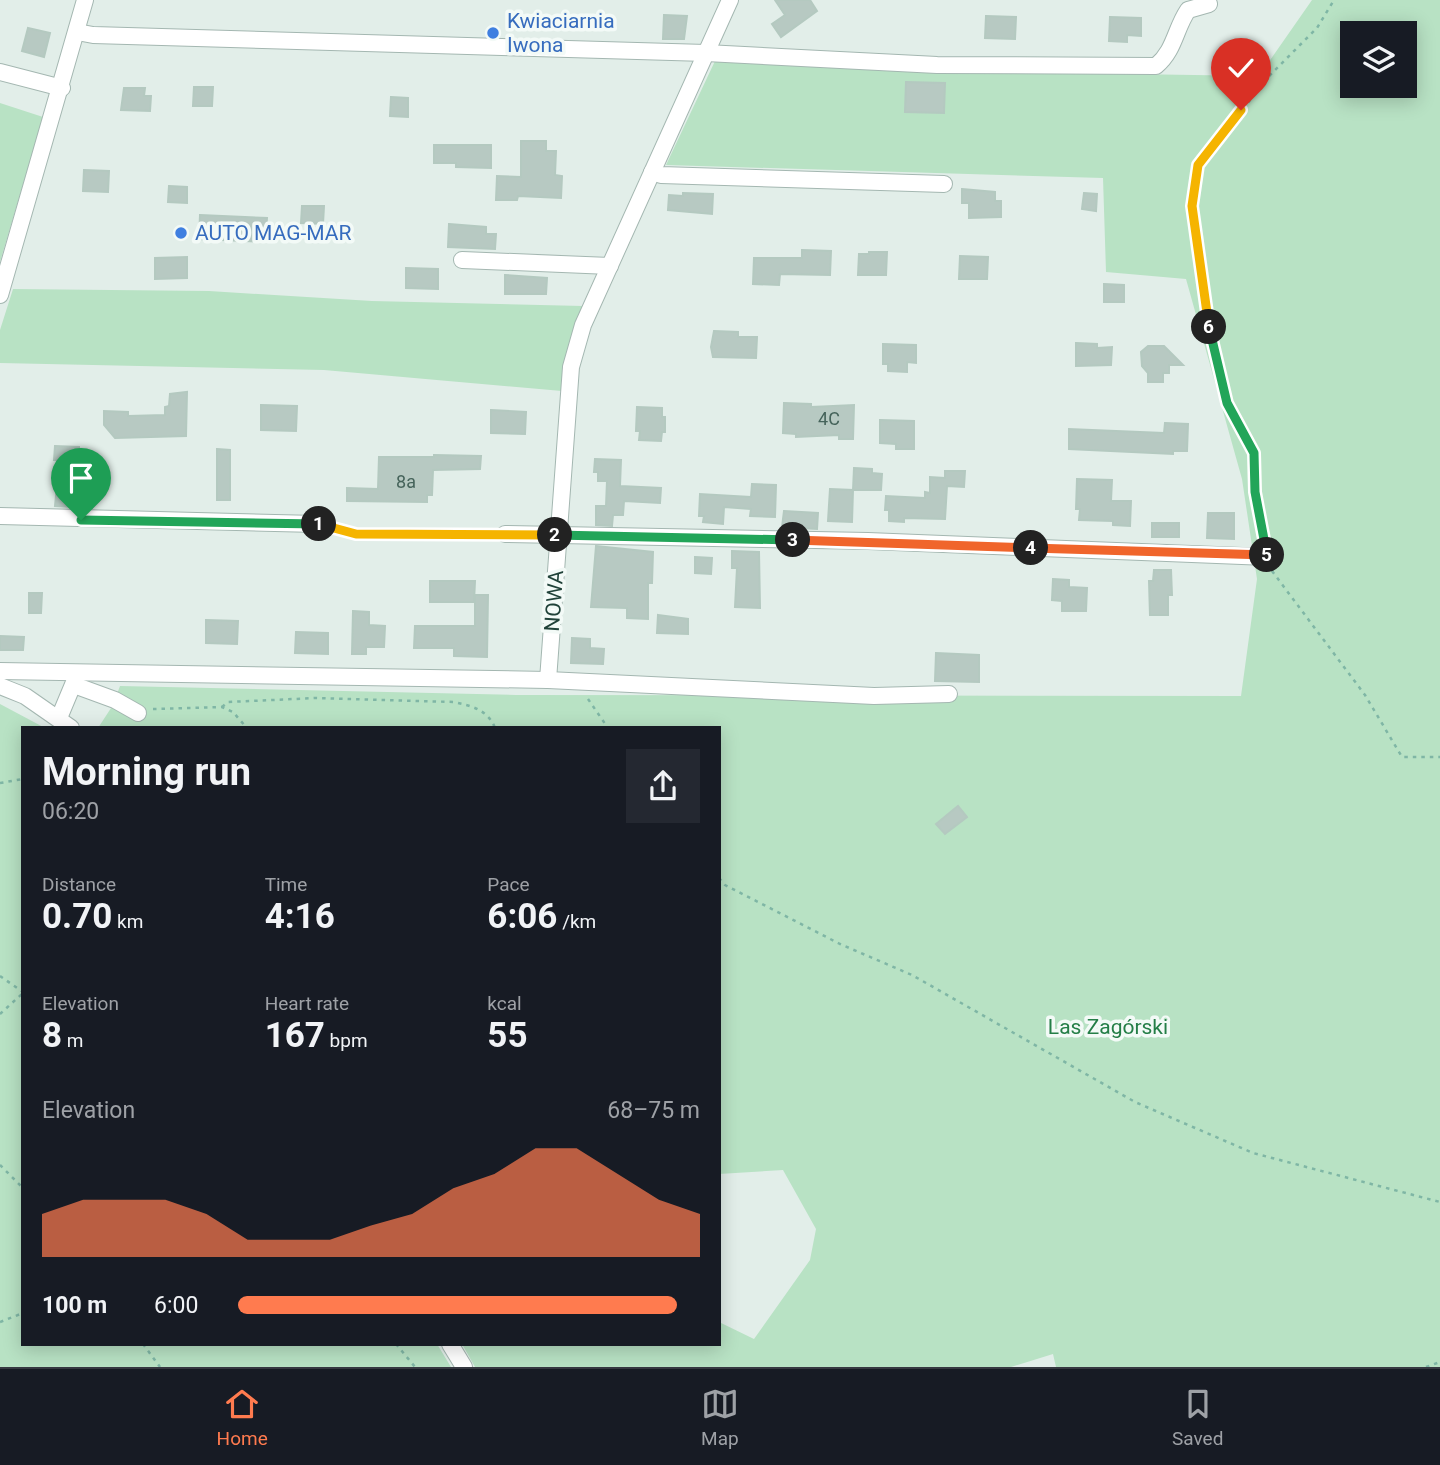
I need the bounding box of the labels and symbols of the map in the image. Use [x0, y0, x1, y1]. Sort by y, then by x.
place label: Kwiaciarnia Iwona [507, 9, 615, 57]
marker: Kwiaciarnia Iwona [485, 25, 501, 41]
pin [1211, 38, 1271, 110]
place label: AUTO MAG-MAR [195, 221, 351, 245]
marker: AUTO MAG-MAR [173, 225, 189, 241]
pin: 6 [1192, 310, 1226, 344]
house number: 4C [818, 408, 840, 429]
pin [51, 448, 111, 520]
house number: 8a [396, 471, 416, 492]
pin: 1 [302, 506, 336, 542]
pin: 2 [538, 518, 572, 552]
pin: 3 [776, 522, 810, 558]
pin: 4 [1014, 530, 1048, 566]
pin: 5 [1250, 538, 1284, 572]
street label: NOWA [540, 569, 568, 632]
park label: Las Zagórski [1048, 1015, 1168, 1039]

